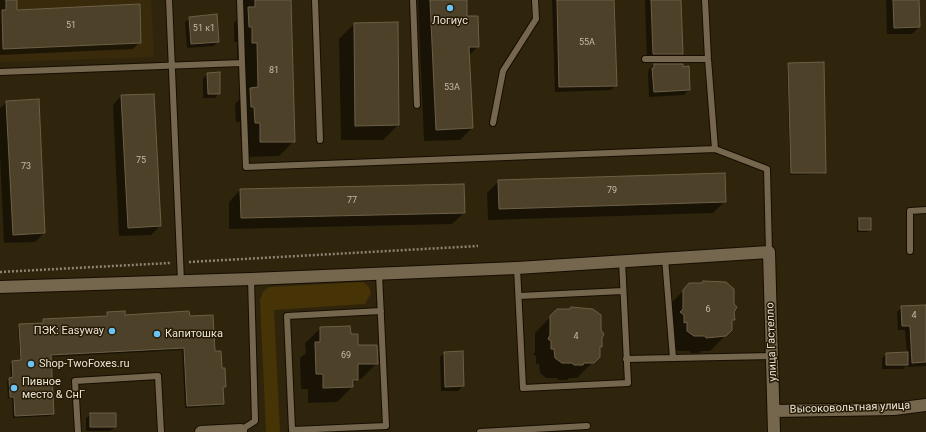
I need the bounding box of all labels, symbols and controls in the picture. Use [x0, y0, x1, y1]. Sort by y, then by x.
marker: Логиус [445, 3, 455, 13]
place label: Логиус [432, 14, 468, 28]
house number: 51 [66, 21, 76, 31]
house number: 51 к1 [193, 24, 215, 34]
house number: 55А [579, 38, 595, 48]
house number: 81 [269, 66, 279, 76]
house number: 53А [444, 83, 460, 93]
house number: 75 [136, 156, 146, 166]
house number: 73 [21, 162, 31, 172]
house number: 79 [607, 186, 617, 196]
house number: 77 [347, 196, 357, 206]
street label: улица Гастелло [764, 302, 780, 382]
house number: 6 [705, 305, 711, 315]
house number: 4 [911, 311, 917, 321]
place label: ПЭК: Easyway [34, 324, 104, 338]
marker: ПЭК: Easyway [107, 326, 117, 336]
place label: Капитошка [165, 327, 223, 341]
marker: Капитошка [152, 329, 162, 339]
house number: 4 [573, 332, 579, 342]
house number: 69 [341, 351, 351, 361]
place label: Shop-TwoFoxes.ru [39, 357, 130, 371]
marker: Shop-TwoFoxes.ru [26, 359, 36, 369]
place label: Пивное место & СнГ [22, 375, 85, 401]
marker: Пивное место & СнГ [9, 383, 19, 393]
street label: Высоковольтная улица [790, 399, 910, 417]

